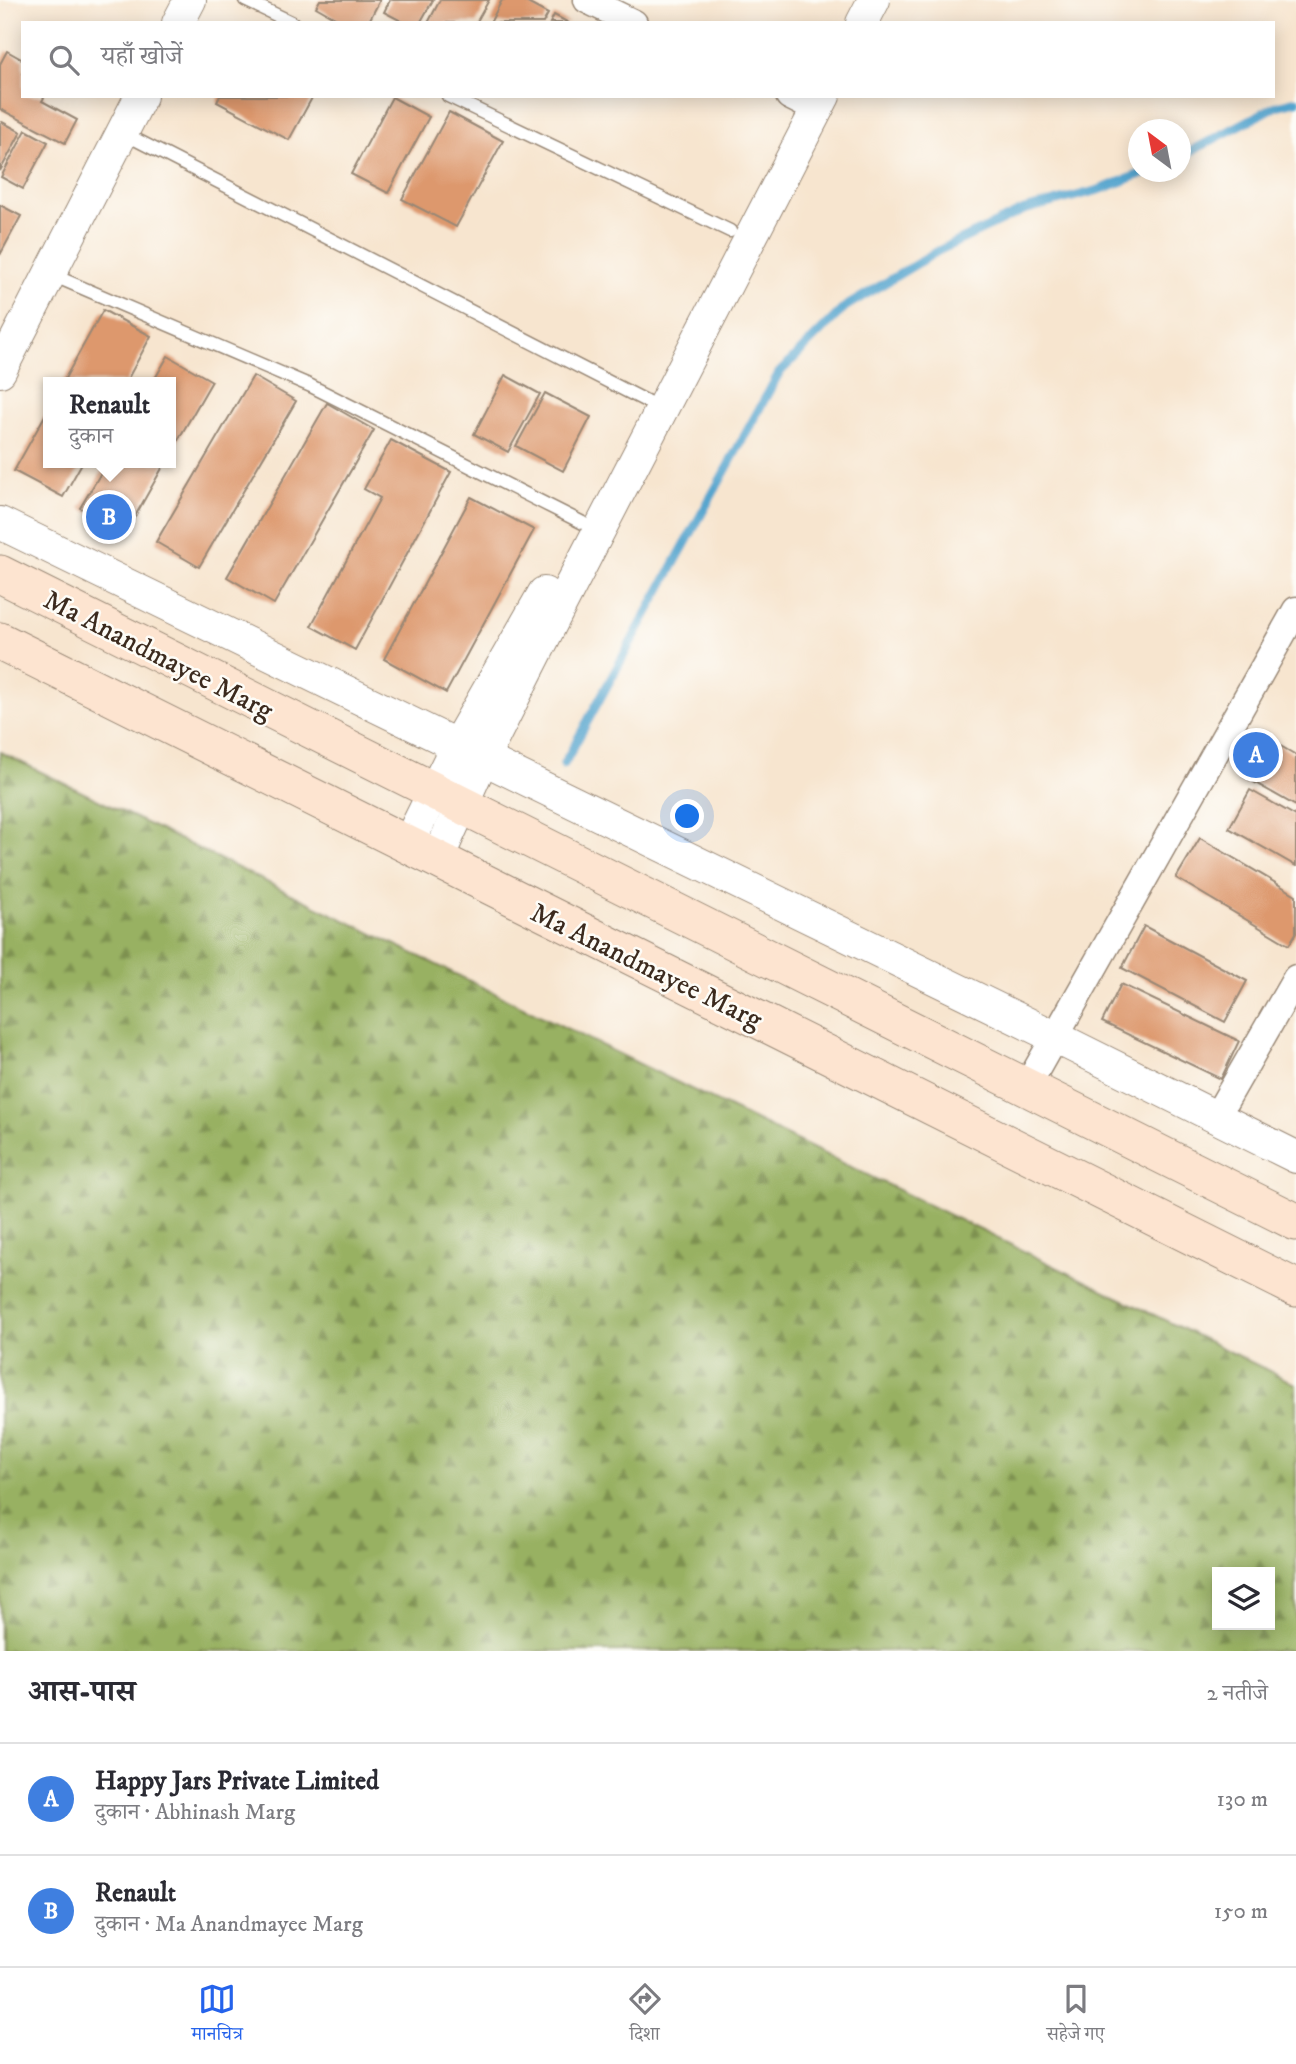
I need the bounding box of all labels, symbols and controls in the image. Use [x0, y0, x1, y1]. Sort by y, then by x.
search box [21, 21, 1275, 98]
text: यहाँ खोजें [101, 40, 183, 73]
icon: search [45, 41, 83, 79]
north arrow [1128, 119, 1191, 182]
popup [43, 377, 176, 468]
text: Renault [69, 389, 150, 422]
text: दुकान [69, 422, 113, 451]
pin: B [86, 491, 132, 543]
street label: Ma Anandmayee Marg [38, 582, 279, 729]
pin: A [1233, 729, 1279, 781]
your location [670, 799, 704, 833]
street label: Ma Anandmayee Marg [525, 895, 768, 1038]
map controls [1212, 1567, 1275, 1630]
button: layers [1212, 1567, 1275, 1630]
text: आस-पास [28, 1674, 136, 1711]
text: 2 नतीजे [1207, 1679, 1268, 1708]
text: Happy Jars Private Limited [95, 1765, 379, 1798]
text: A [44, 1785, 58, 1814]
text: 130 m [1216, 1785, 1268, 1814]
text: दुकान · Abhinash Marg [95, 1798, 295, 1827]
text: Renault [95, 1877, 176, 1910]
text: B [44, 1897, 58, 1926]
text: 150 m [1214, 1897, 1268, 1926]
text: दुकान · Ma Anandmayee Marg [95, 1910, 363, 1939]
tab: मानचित्र [191, 1980, 243, 2052]
tab: दिशा [626, 1980, 664, 2052]
tab: सहेजे गए [1046, 1980, 1105, 2052]

